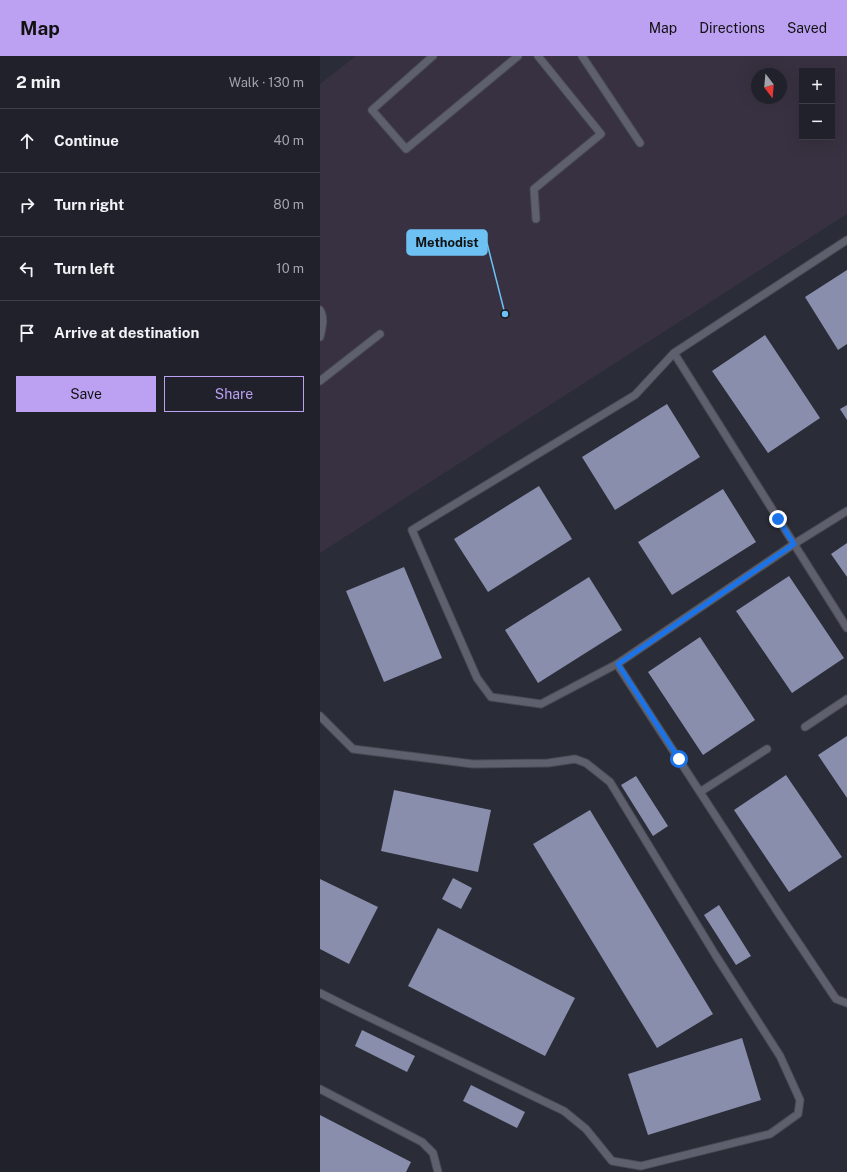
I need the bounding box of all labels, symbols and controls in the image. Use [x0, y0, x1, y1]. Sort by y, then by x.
text: Map [20, 17, 60, 39]
text: Map [649, 20, 677, 36]
text: Directions [699, 20, 765, 36]
text: Saved [787, 20, 827, 36]
north arrow [751, 68, 787, 104]
map controls [799, 68, 835, 140]
button: + [799, 68, 835, 104]
text: 2 min [16, 72, 61, 92]
text: Walk · 130 m [229, 75, 304, 90]
button: − [799, 104, 835, 140]
icon: ahead [16, 130, 38, 152]
text: Continue [54, 132, 119, 149]
text: 40 m [273, 133, 304, 148]
icon: right [16, 194, 38, 216]
text: Turn right [54, 196, 124, 213]
text: 80 m [273, 197, 304, 212]
callout: Methodist [407, 230, 487, 255]
text: Methodist [415, 235, 479, 250]
icon: left [16, 258, 38, 280]
text: Turn left [54, 260, 115, 277]
text: 10 m [276, 261, 304, 276]
icon: arrive [16, 322, 38, 344]
text: Arrive at destination [54, 324, 199, 341]
button: Save [16, 376, 156, 412]
button: Share [164, 376, 304, 412]
route end [769, 510, 787, 528]
route start [670, 750, 688, 768]

